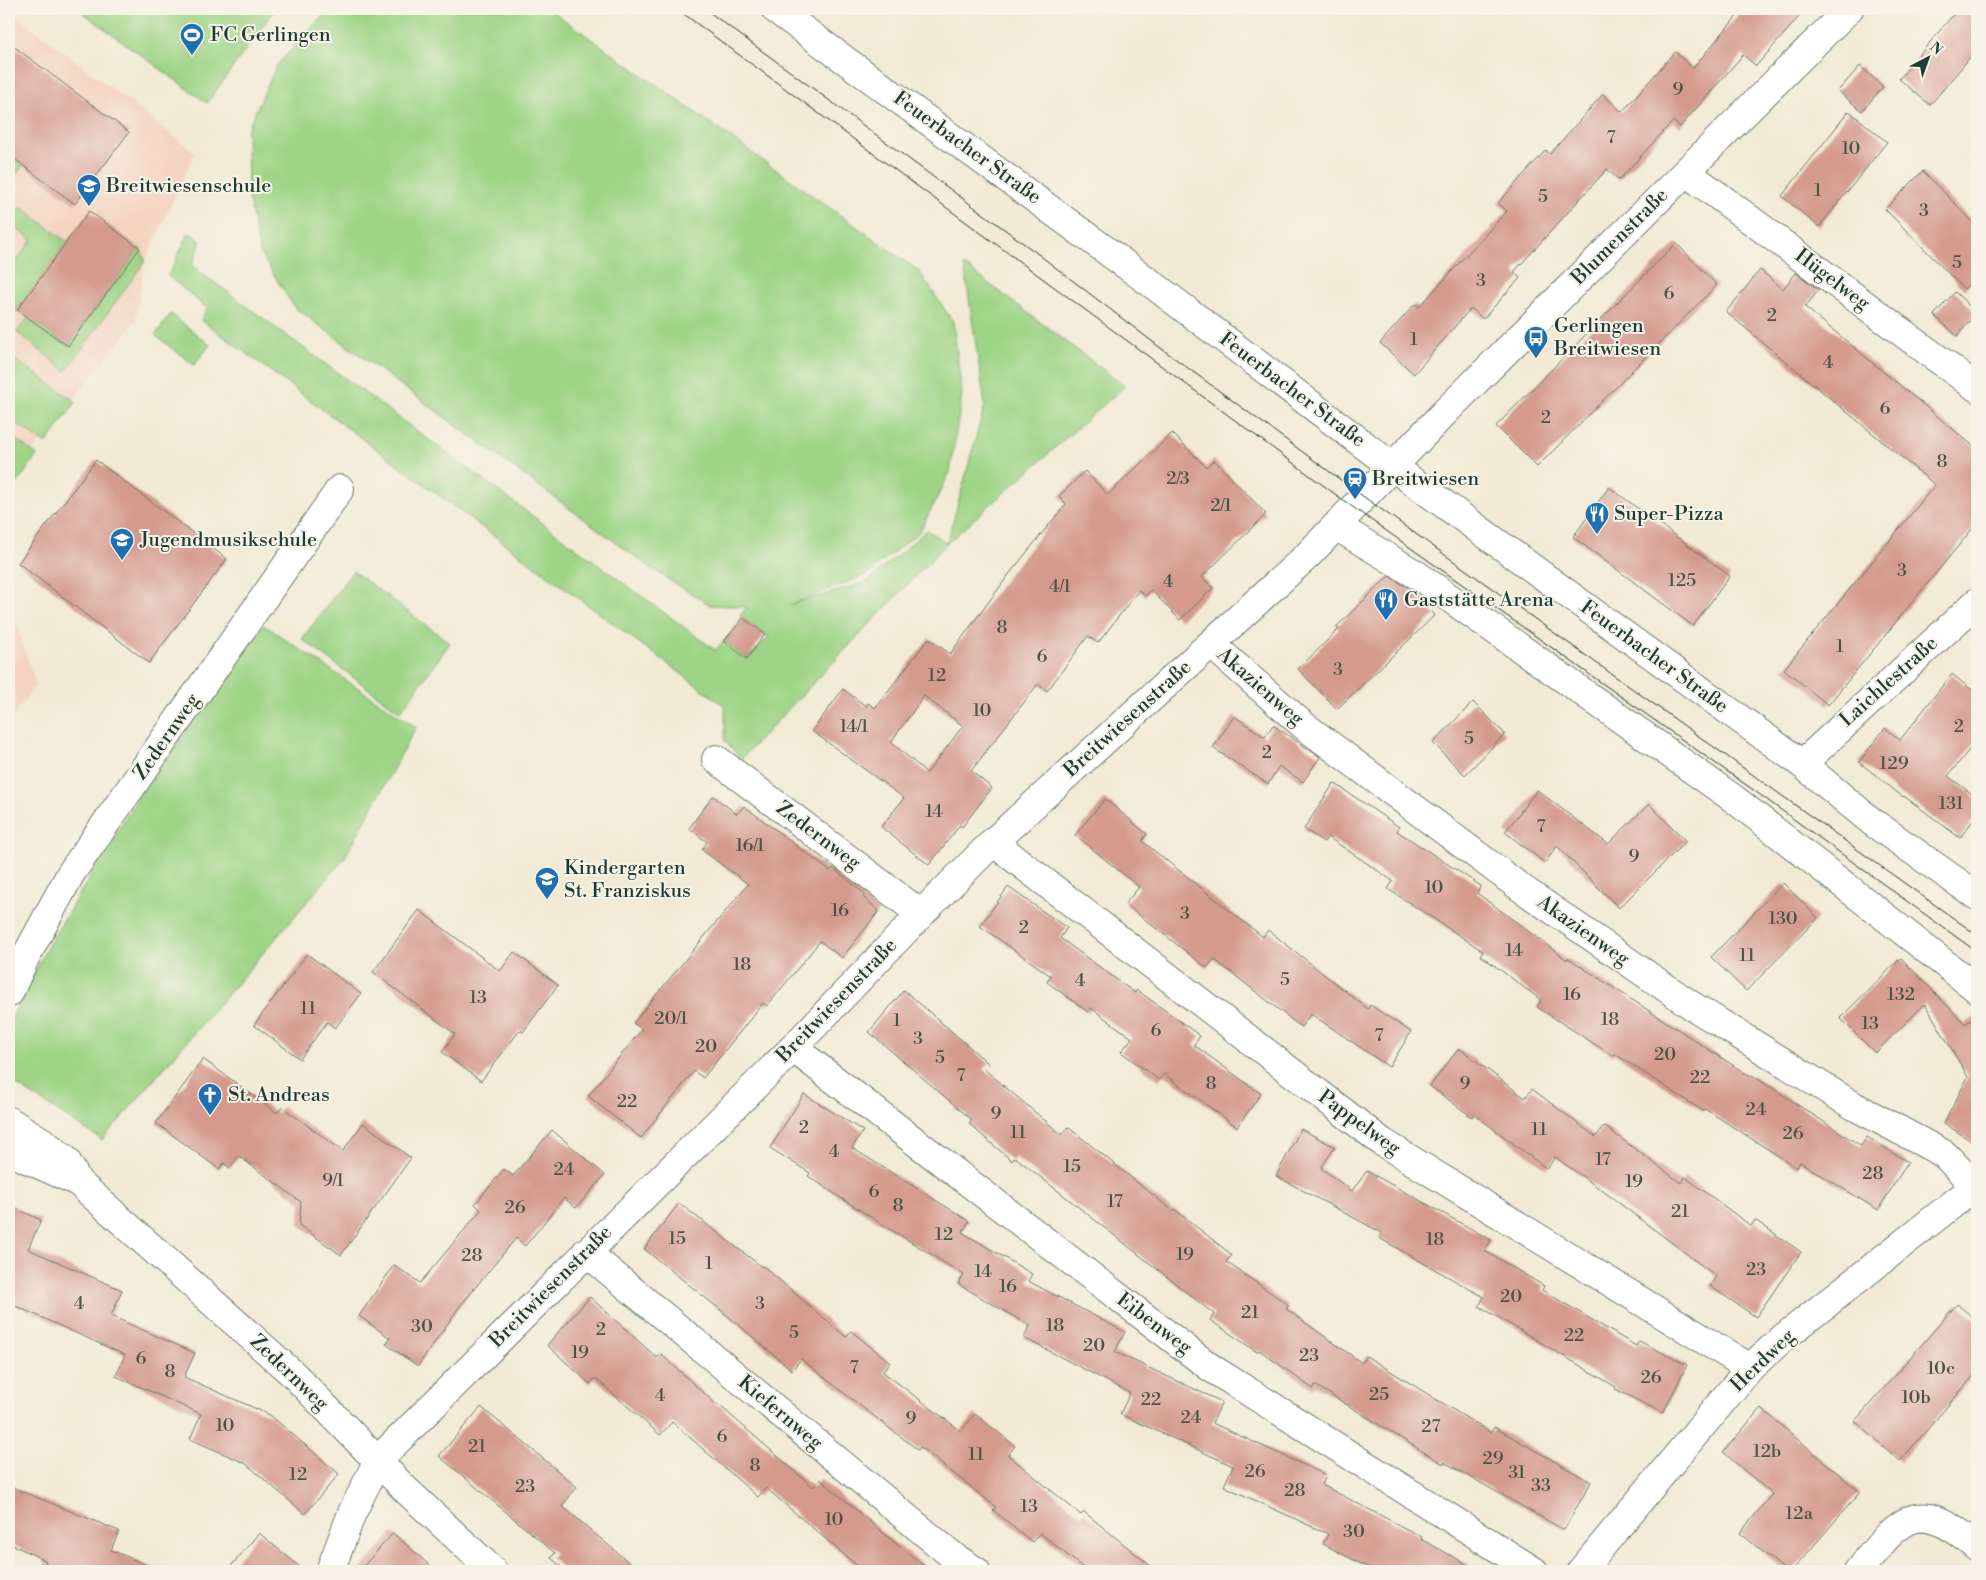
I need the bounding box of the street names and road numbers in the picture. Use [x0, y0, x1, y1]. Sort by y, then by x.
street label: Feuerbacher Straße [888, 86, 1046, 210]
street label: Blumenstraße [1566, 183, 1674, 291]
street label: Hügelweg [1789, 244, 1875, 317]
street label: Feuerbacher Straße [1214, 327, 1370, 453]
street label: Feuerbacher Straße [1575, 595, 1733, 719]
street label: Laichlestraße [1835, 631, 1943, 733]
street label: Akazienweg [1211, 642, 1309, 732]
street label: Breitwiesenstraße [1058, 655, 1197, 784]
street label: Zedernweg [128, 689, 206, 785]
street label: Zedernweg [771, 796, 866, 876]
street label: Akazienweg [1531, 889, 1635, 972]
street label: Breitwiesenstraße [771, 934, 903, 1069]
street label: Pappelweg [1313, 1085, 1406, 1162]
street label: Breitwiesenstraße [484, 1220, 618, 1354]
street label: Eibenweg [1111, 1288, 1197, 1361]
street label: Herdweg [1725, 1324, 1801, 1398]
street label: Zedernweg [245, 1329, 334, 1417]
street label: Kiefernweg [732, 1370, 828, 1456]

